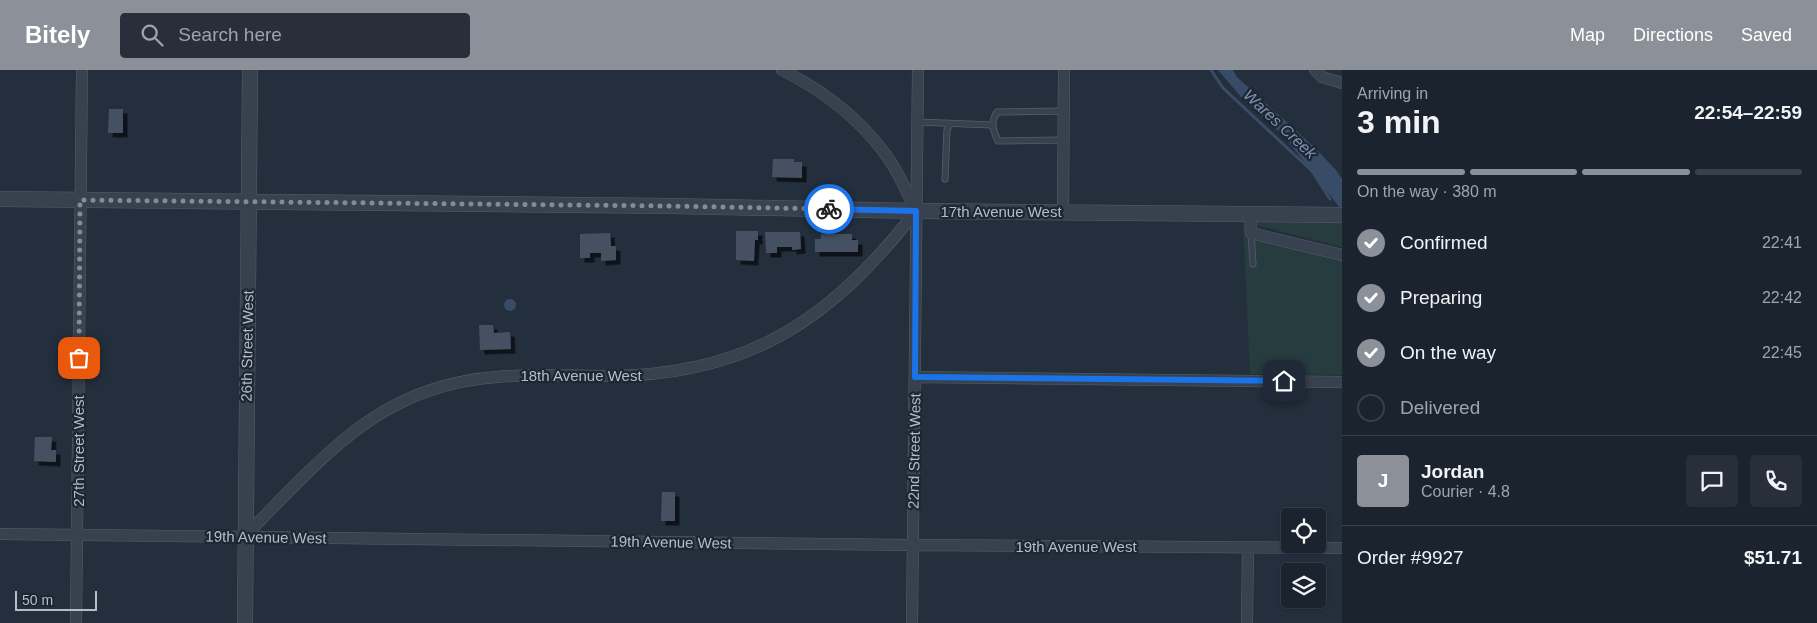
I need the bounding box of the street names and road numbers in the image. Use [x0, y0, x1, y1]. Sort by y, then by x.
street label: 17th Avenue West [940, 203, 1062, 220]
street label: 26th Street West [238, 289, 256, 402]
street label: 18th Avenue West [520, 367, 642, 384]
street label: 22nd Street West [904, 392, 924, 509]
street label: 27th Street West [70, 394, 87, 507]
street label: 19th Avenue West [205, 527, 328, 547]
street label: 19th Avenue West [610, 532, 733, 552]
street label: 19th Avenue West [1015, 538, 1137, 555]

